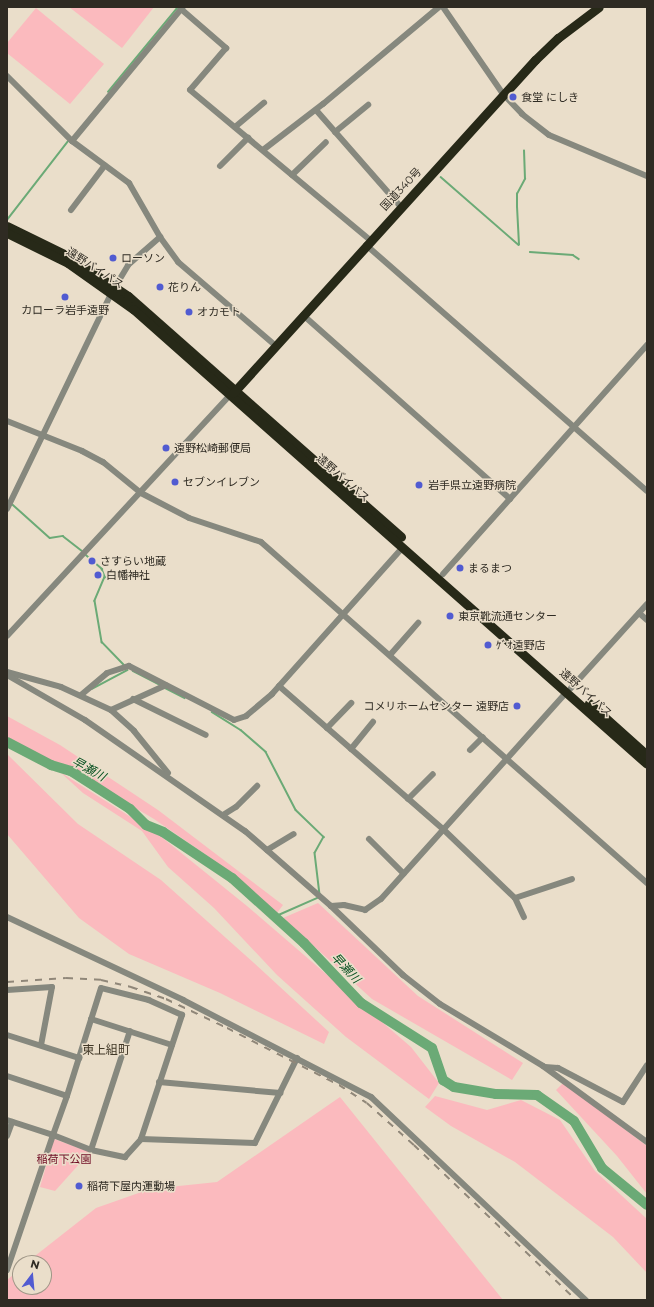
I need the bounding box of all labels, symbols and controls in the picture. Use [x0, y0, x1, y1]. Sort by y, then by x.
place label: 食堂 にしき [521, 90, 579, 104]
marker: 食堂 にしき [508, 92, 518, 102]
street label: 国道340号 [378, 165, 424, 213]
street label: 遠野バイパス [64, 244, 126, 292]
place label: ローソン [121, 251, 165, 265]
marker: ローソン [108, 253, 118, 263]
place label: 花りん [168, 280, 201, 294]
marker: 花りん [155, 282, 165, 292]
marker: カローラ岩手遠野 [60, 292, 70, 302]
place label: カローラ岩手遠野 [21, 303, 109, 317]
place label: オカモト [197, 305, 241, 319]
marker: オカモト [184, 307, 194, 317]
place label: 遠野松崎郵便局 [174, 441, 251, 455]
marker: 遠野松崎郵便局 [161, 443, 171, 453]
street label: 遠野バイパス [314, 451, 372, 505]
place label: セブンイレブン [183, 475, 260, 489]
marker: セブンイレブン [170, 477, 180, 487]
place label: 岩手県立遠野病院 [428, 478, 516, 492]
marker: 岩手県立遠野病院 [413, 479, 425, 491]
place label: さすらい地蔵 [100, 554, 166, 568]
marker: さすらい地蔵 [87, 556, 97, 566]
place label: まるまつ [468, 561, 512, 575]
marker: まるまつ [455, 563, 465, 573]
place label: 白幡神社 [106, 568, 150, 582]
marker: 白幡神社 [93, 570, 103, 580]
place label: 東京靴流通センター [458, 609, 557, 623]
marker: 東京靴流通センター [445, 611, 455, 621]
place label: ｹﾞｵ遠野店 [496, 638, 545, 652]
marker: ｹﾞｵ遠野店 [483, 640, 493, 650]
street label: 遠野バイパス [557, 666, 615, 720]
place label: コメリホームセンター 遠野店 [363, 699, 509, 713]
marker: コメリホームセンター 遠野店 [512, 701, 522, 711]
water label: 早瀬川 [70, 754, 108, 784]
water label: 早瀬川 [328, 950, 364, 986]
district label: 東上組町 [82, 1043, 130, 1057]
park label: 稲荷下公園 [37, 1152, 91, 1166]
place label: 稲荷下屋内運動場 [87, 1179, 175, 1193]
marker: 稲荷下屋内運動場 [74, 1181, 84, 1191]
north arrow [12, 1255, 52, 1295]
text: N [29, 1256, 41, 1272]

